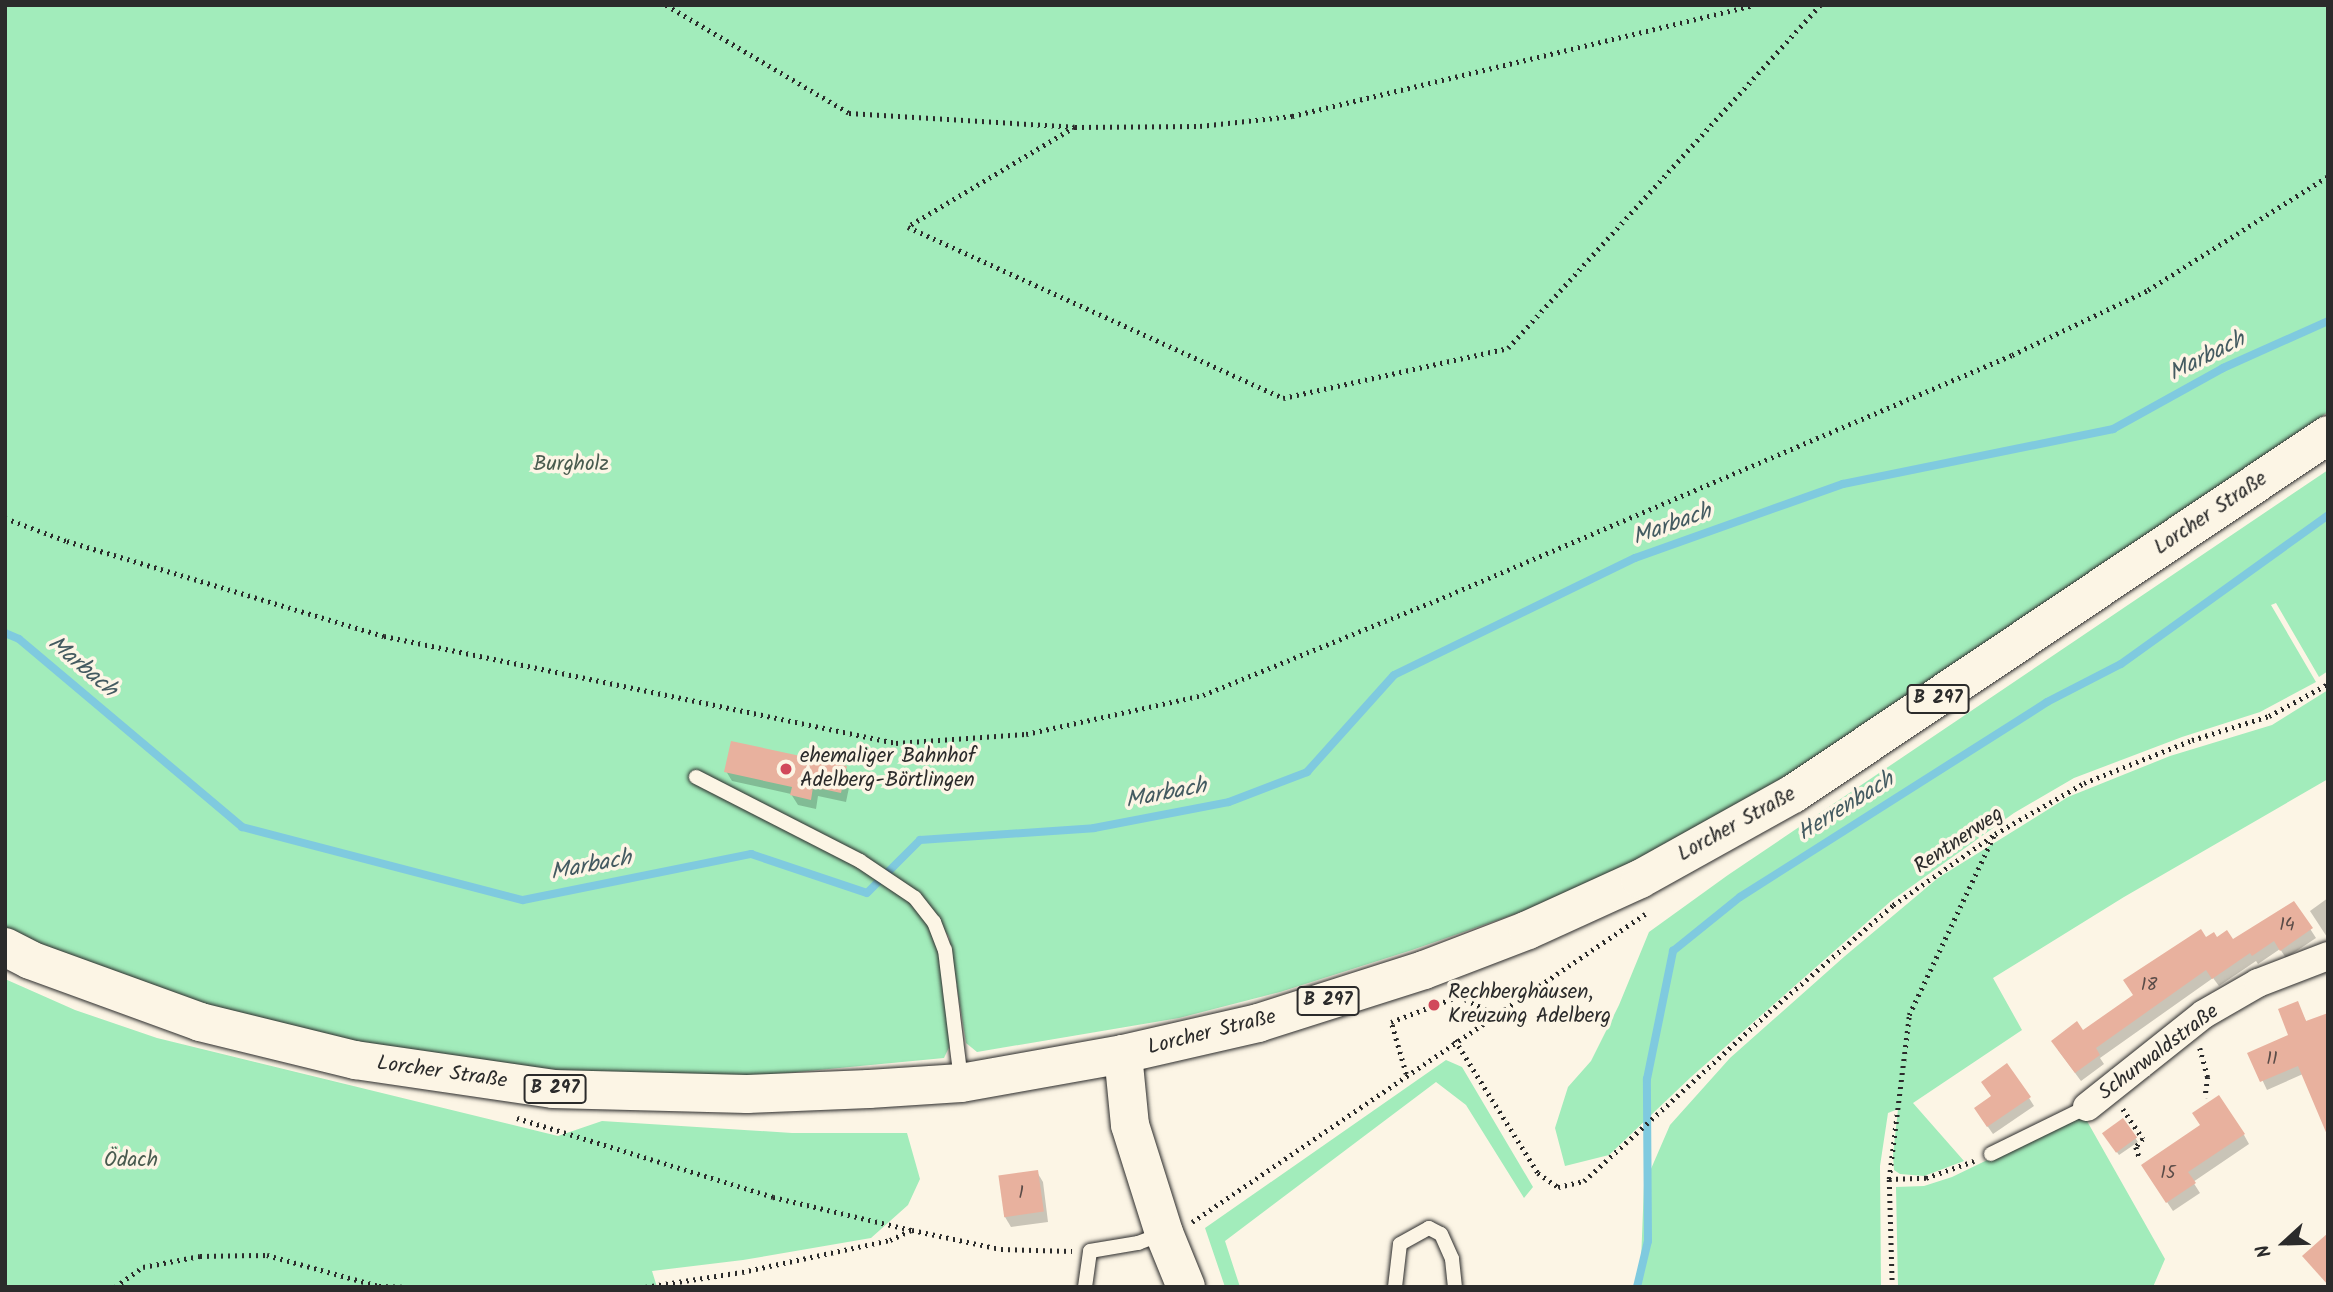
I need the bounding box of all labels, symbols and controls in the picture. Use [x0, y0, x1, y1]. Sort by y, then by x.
water label: Marbach [2164, 326, 2250, 388]
park label: Burgholz [533, 452, 609, 478]
street label: Lorcher Straße [2150, 467, 2272, 561]
water label: Marbach [1629, 498, 1715, 552]
water label: Marbach [42, 630, 122, 704]
road number: B 297 [1906, 684, 1969, 714]
place label: ehemaliger Bahnhof Adelberg-Börtlingen [800, 744, 976, 794]
marker: ehemaliger Bahnhof Adelberg-Börtlingen [778, 761, 794, 777]
water label: Herrenbach [1792, 766, 1900, 848]
water label: Marbach [1123, 773, 1209, 815]
street label: Lorcher Straße [1674, 782, 1800, 868]
street label: Rentnerweg [1910, 802, 2008, 880]
water label: Marbach [548, 845, 634, 887]
house number: 14 [2279, 915, 2295, 937]
house number: 18 [2141, 975, 2157, 997]
place label: Rechberghausen, Kreuzung Adelberg [1448, 980, 1611, 1030]
road number: B 297 [1296, 986, 1360, 1016]
marker: Rechberghausen, Kreuzung Adelberg [1426, 997, 1442, 1013]
street label: Schurwaldstraße [2094, 1000, 2224, 1106]
street label: Lorcher Straße [1145, 1005, 1279, 1061]
house number: 11 [2266, 1049, 2278, 1071]
street label: Lorcher Straße [375, 1051, 509, 1095]
road number: B 297 [524, 1074, 586, 1105]
park label: Ödach [104, 1148, 158, 1174]
house number: 15 [2160, 1163, 2176, 1185]
house number: 1 [1018, 1183, 1024, 1205]
north arrow [2249, 1208, 2319, 1278]
text: N [2248, 1240, 2281, 1262]

